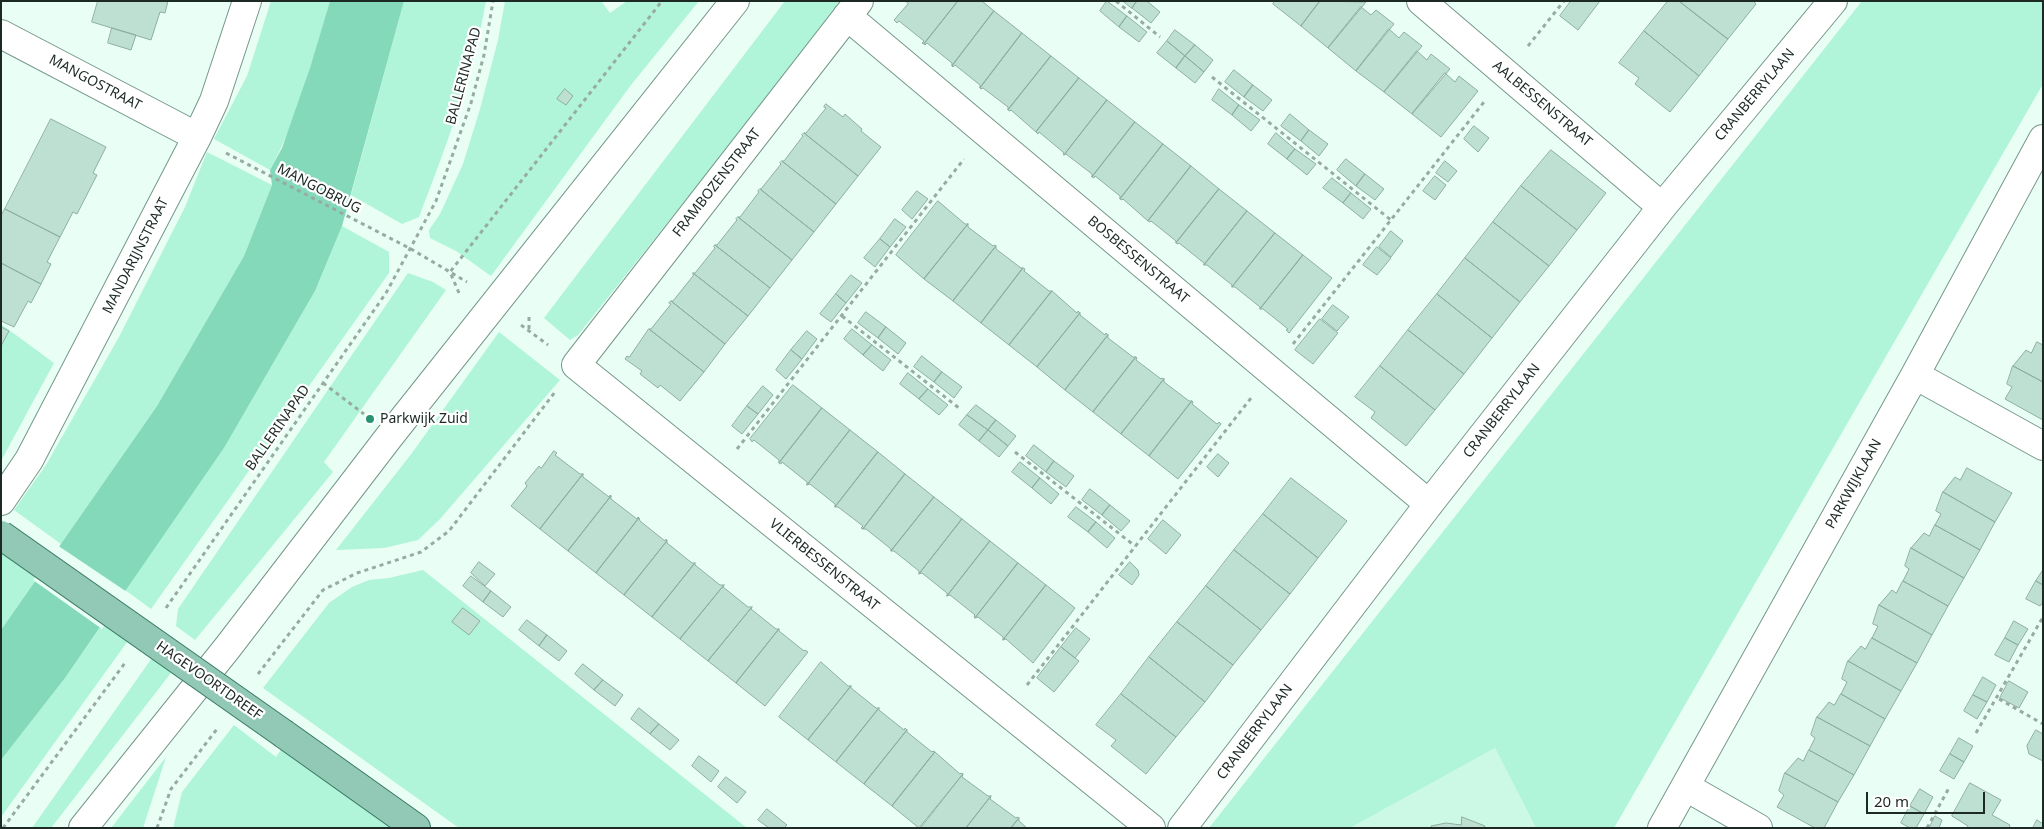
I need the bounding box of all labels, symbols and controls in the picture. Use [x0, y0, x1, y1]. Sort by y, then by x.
street label: BALLERINAPAD [443, 25, 485, 127]
street label: CRANBERRYLAAN [1712, 45, 1798, 145]
street label: MANGOSTRAAT [46, 52, 144, 114]
street label: AALBESSENSTRAAT [1489, 57, 1595, 151]
street label: FRAMBOZENSTRAAT [669, 125, 765, 241]
street label: MANGOBRUG [274, 161, 364, 217]
street label: MANDARIJNSTRAAT [99, 195, 173, 317]
street label: BOSBESSENSTRAAT [1084, 213, 1192, 307]
street label: CRANBERRYLAAN [1460, 360, 1544, 462]
street label: BALLERINAPAD [242, 382, 314, 474]
place label: Parkwijk Zuid [380, 411, 468, 427]
marker: Parkwijk Zuid [364, 413, 376, 425]
street label: PARKWIJKLAAN [1822, 436, 1886, 532]
street label: VLIERBESSENSTRAAT [766, 516, 882, 614]
street label: HAGEVOORTDREEF [153, 638, 265, 724]
street label: CRANBERRYLAAN [1214, 681, 1296, 783]
scale bar [1869, 782, 1988, 814]
text: 20 m [1874, 791, 1909, 811]

